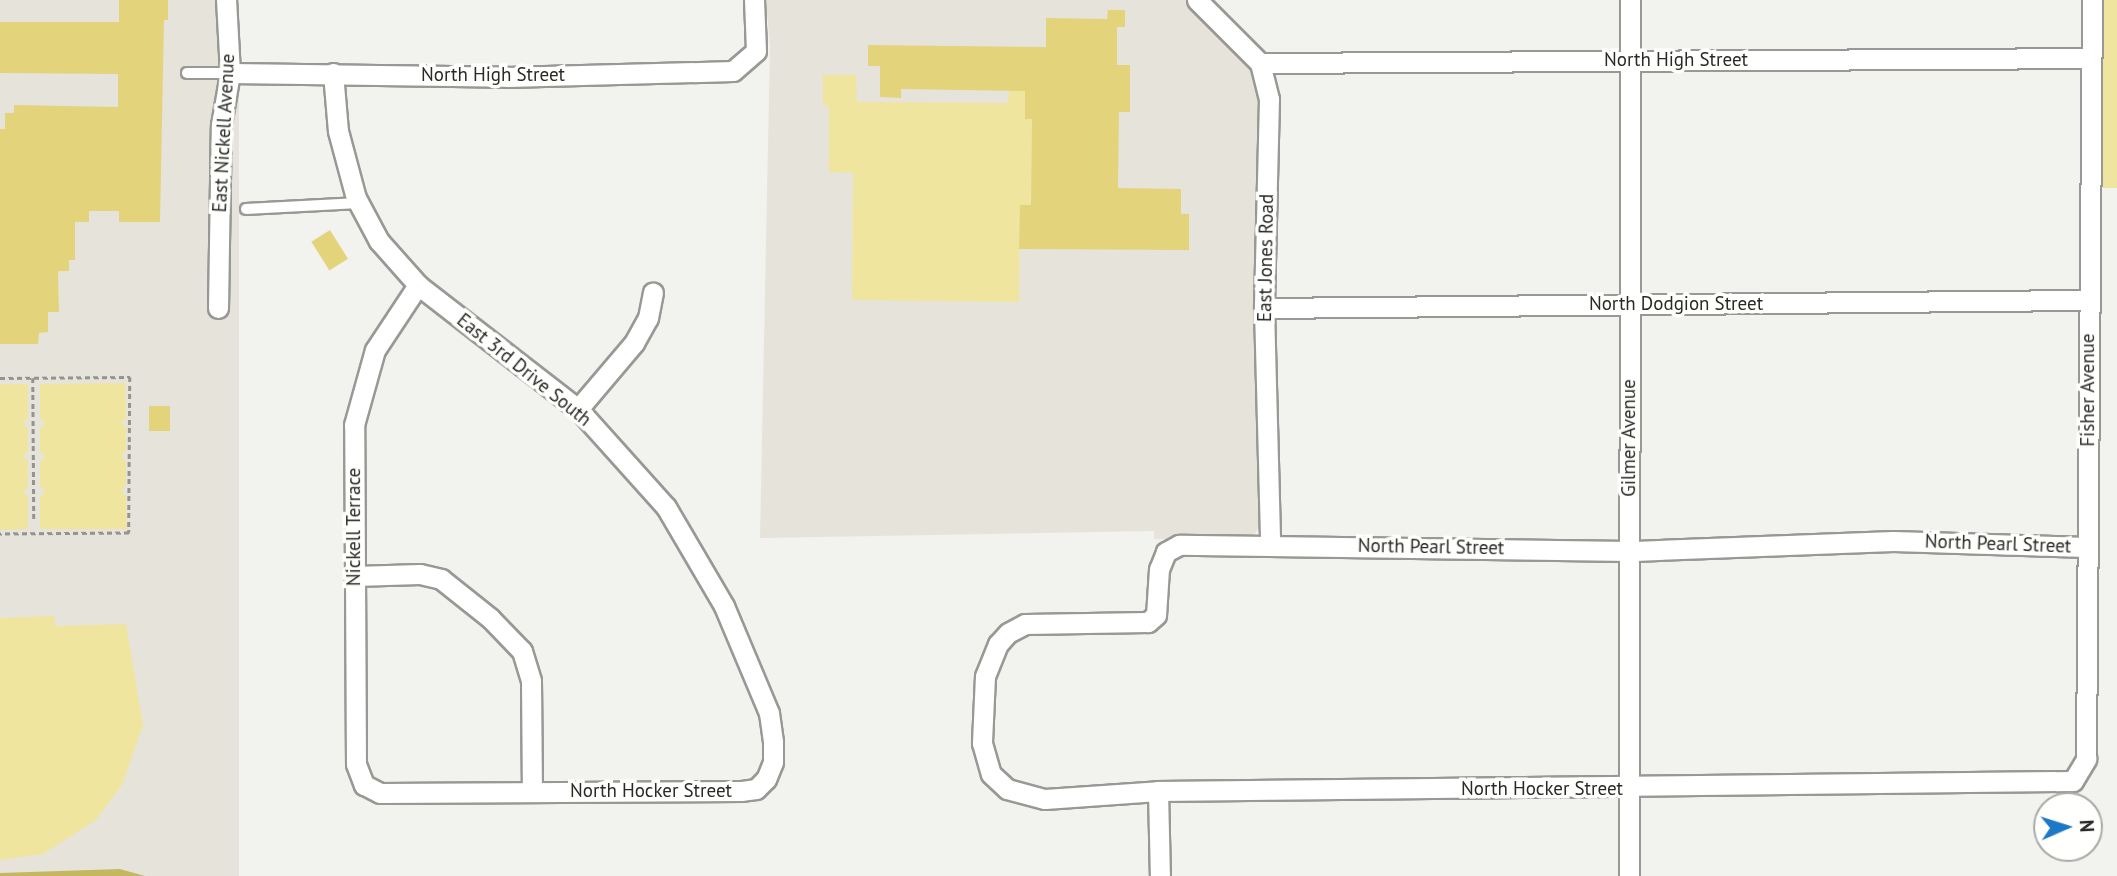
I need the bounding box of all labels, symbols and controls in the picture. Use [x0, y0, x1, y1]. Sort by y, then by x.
street label: North High Street [1604, 49, 1748, 71]
street label: East Nickell Avenue [208, 53, 240, 213]
street label: North High Street [421, 64, 565, 86]
street label: East Jones Road [1253, 194, 1279, 322]
street label: North Dodgion Street [1589, 293, 1763, 315]
street label: East 3rd Drive South [452, 309, 596, 431]
street label: Fisher Avenue [2077, 333, 2099, 447]
street label: Gilmer Avenue [1618, 379, 1640, 497]
street label: Nickell Terrace [343, 467, 365, 587]
street label: North Pearl Street [1924, 530, 2072, 558]
street label: North Pearl Street [1358, 534, 1504, 560]
street label: North Hocker Street [1461, 778, 1623, 800]
street label: North Hocker Street [570, 780, 732, 802]
north arrow [2033, 792, 2103, 862]
text: N [2075, 819, 2099, 833]

